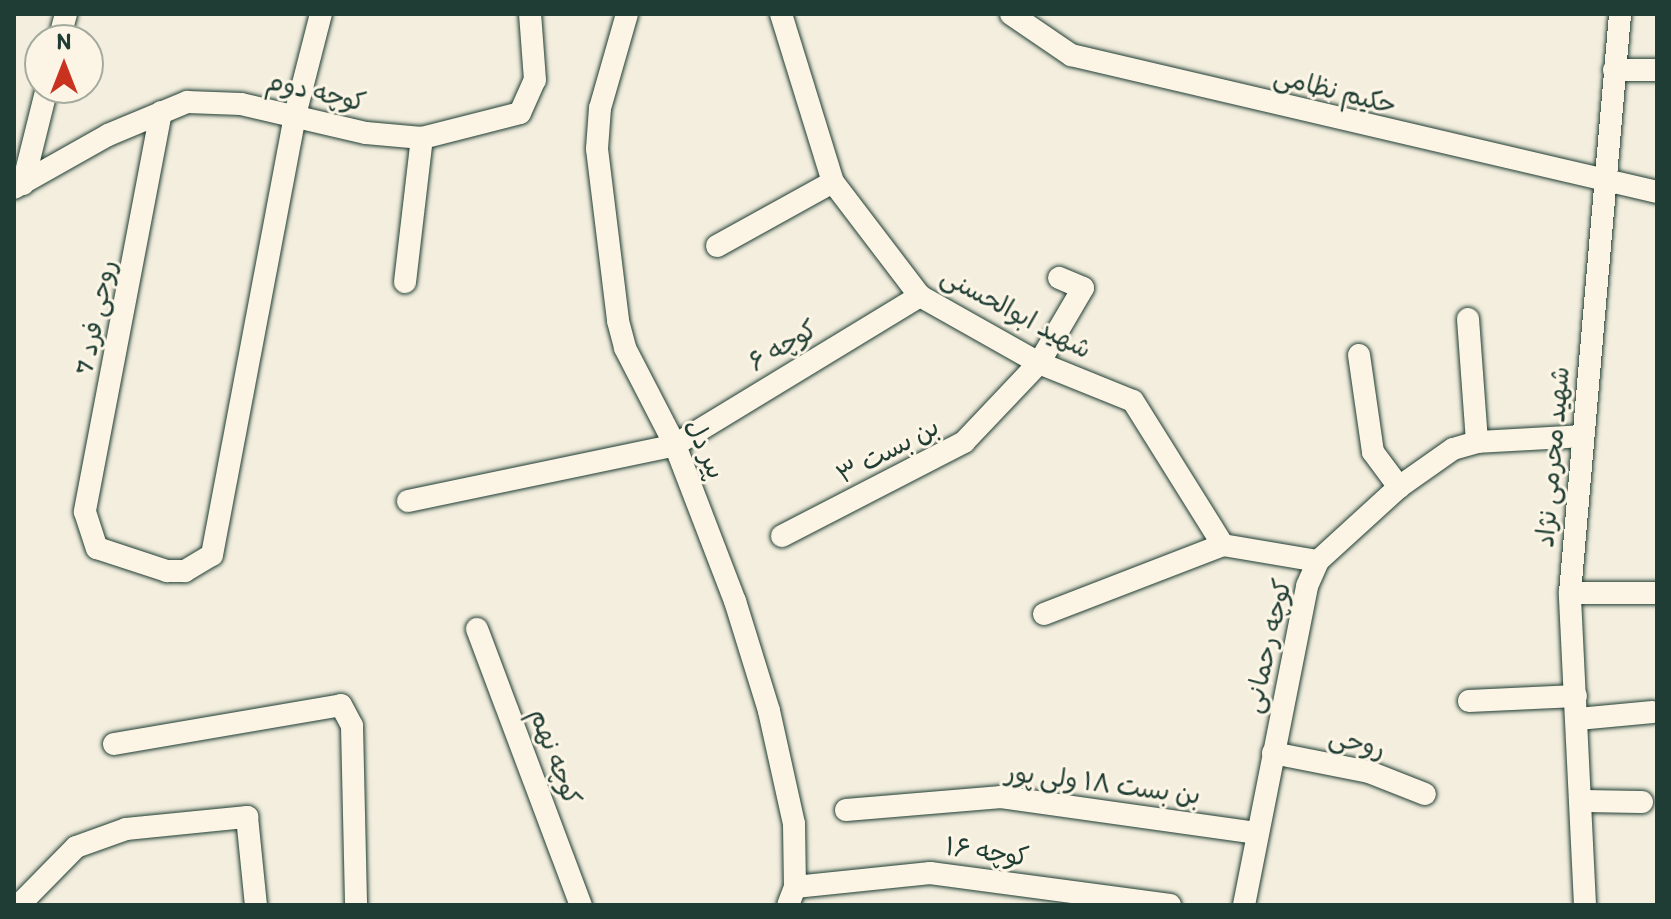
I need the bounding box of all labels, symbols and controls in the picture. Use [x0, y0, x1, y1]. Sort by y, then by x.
north arrow [24, 24, 104, 104]
text: N [57, 28, 71, 55]
street label: حکیم نظامی [1270, 61, 1400, 121]
street label: کوچه دوم [263, 65, 369, 119]
street label: روحی فرد 7 [69, 257, 123, 377]
street label: شهید ابوالحسنی [936, 260, 1096, 366]
street label: کوچه ۶ [743, 313, 823, 379]
street label: شهید محرمی نژاد [1530, 365, 1576, 549]
street label: بن بست ۳ [831, 411, 945, 491]
street label: پیر دل [679, 414, 731, 484]
street label: کوچه رحمانی [1237, 576, 1299, 716]
street label: کوچه نهم [522, 704, 588, 810]
street label: روحی [1326, 721, 1388, 765]
street label: بن بست ۱۸ ولی پور [1004, 757, 1202, 811]
street label: کوچه ۱۶ [943, 831, 1031, 873]

